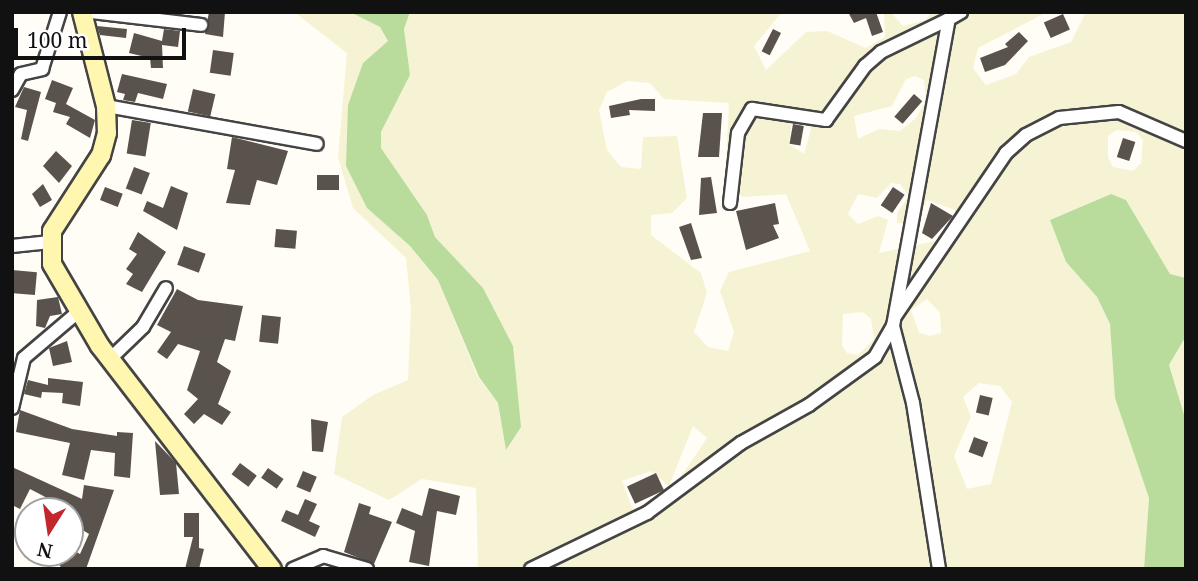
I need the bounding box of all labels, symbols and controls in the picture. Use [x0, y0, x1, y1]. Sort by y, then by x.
scale bar [18, 14, 189, 58]
text: 100 m [27, 26, 88, 54]
north arrow [14, 497, 84, 567]
text: N [35, 536, 55, 565]

